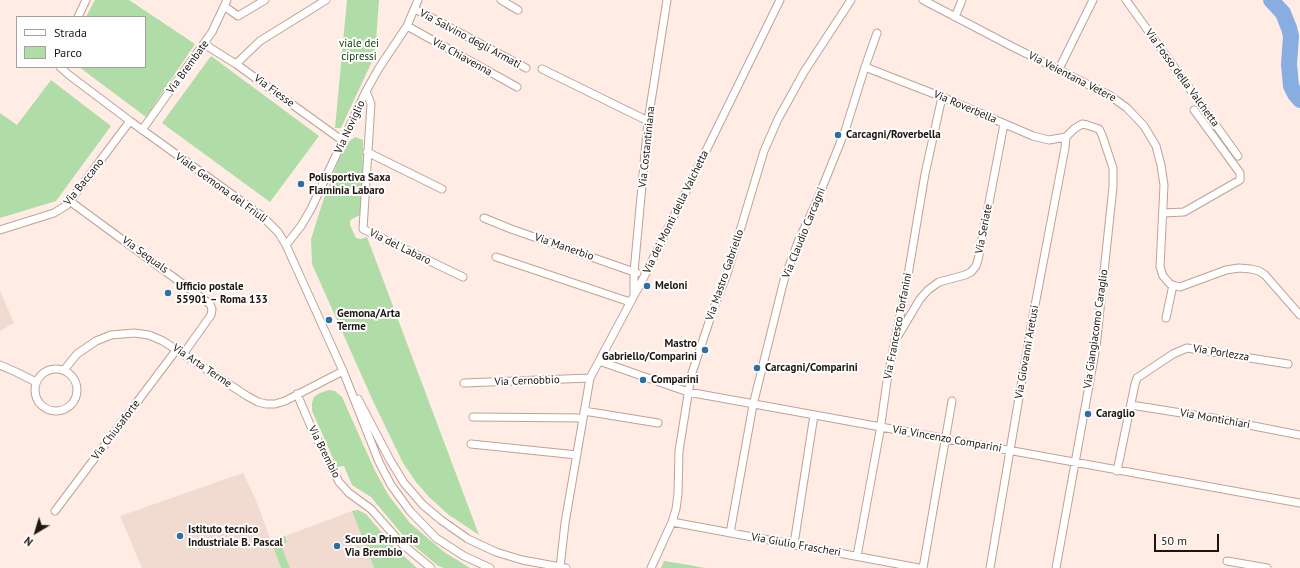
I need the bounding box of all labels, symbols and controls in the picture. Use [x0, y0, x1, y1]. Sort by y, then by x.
street label: Via Salvino degli Armati [417, 7, 523, 71]
legend [16, 16, 146, 68]
text: Strada [54, 25, 87, 40]
street label: Via Fosso della Valchetta [1142, 27, 1222, 129]
street label: Via Chiavenna [430, 35, 494, 79]
park label: viale dei cipressi [339, 37, 379, 63]
street label: Via Brembate [164, 38, 212, 96]
text: Parco [54, 45, 82, 60]
street label: Via Veientana Vetere [1026, 49, 1118, 105]
street label: Via Fiesse [251, 72, 297, 110]
street label: Via Roverbella [931, 88, 999, 126]
street label: Via Noviglio [332, 98, 368, 156]
street label: Via Costantiniana [636, 106, 658, 188]
place label: Carcagni/Roverbella [846, 128, 941, 142]
marker: Carcagni/Roverbella [833, 130, 843, 140]
street label: Via dei Monti della Valchetta [640, 148, 712, 276]
street label: Viale Gemona del Friuli [173, 150, 269, 226]
street label: Via Baccano [61, 156, 107, 208]
place label: Polisportiva Saxa Flaminia Labaro [309, 171, 390, 197]
marker: Polisportiva Saxa Flaminia Labaro [296, 179, 306, 189]
street label: Via Claudio Carcagni [780, 186, 828, 280]
street label: Via Seriate [973, 203, 995, 255]
street label: Via del Labaro [367, 226, 433, 268]
street label: Via Mastro Gabriello [703, 228, 747, 322]
street label: Via Manerbio [533, 231, 595, 263]
street label: Via Sequals [119, 234, 171, 276]
street label: Via Giangiacomo Caraglio [1081, 269, 1111, 389]
street label: Via Francesco Torfanini [881, 272, 915, 380]
place label: Meloni [655, 279, 687, 293]
place label: Ufficio postale 55901 – Roma 133 [176, 280, 268, 306]
marker: Meloni [642, 281, 652, 291]
marker: Ufficio postale 55901 – Roma 133 [163, 288, 173, 298]
street label: Via Giovanni Aretusi [1012, 304, 1042, 400]
place label: Gemona/Arta Terme [337, 307, 400, 333]
marker: Gemona/Arta Terme [324, 315, 334, 325]
place label: Mastro Gabriello/Comparini [602, 337, 697, 363]
street label: Via Arta Terme [170, 341, 234, 391]
street label: Via Porlezza [1192, 342, 1250, 364]
marker: Mastro Gabriello/Comparini [700, 345, 710, 355]
place label: Carcagni/Comparini [765, 361, 858, 375]
marker: Carcagni/Comparini [752, 363, 762, 373]
street label: Via Cernobbio [494, 373, 560, 389]
place label: Comparini [651, 373, 699, 387]
marker: Comparini [638, 375, 648, 385]
street label: Via Chiusaforte [89, 398, 143, 462]
street label: Via Montichiari [1179, 406, 1251, 432]
place label: Caraglio [1096, 407, 1135, 421]
marker: Caraglio [1083, 409, 1093, 419]
street label: Via Vincenzo Comparini [891, 423, 1003, 455]
street label: Via Brembio [305, 424, 343, 480]
north arrow [16, 512, 56, 552]
place label: Istituto tecnico Industriale B. Pascal [188, 523, 283, 549]
scale bar [1156, 526, 1221, 552]
marker: Istituto tecnico Industriale B. Pascal [175, 531, 185, 541]
street label: Via Giulio Frascheri [750, 531, 842, 559]
place label: Scuola Primaria Via Brembio [345, 533, 418, 559]
text: 50 m [1161, 533, 1187, 548]
text: N [21, 534, 36, 549]
marker: Scuola Primaria Via Brembio [332, 541, 342, 551]

